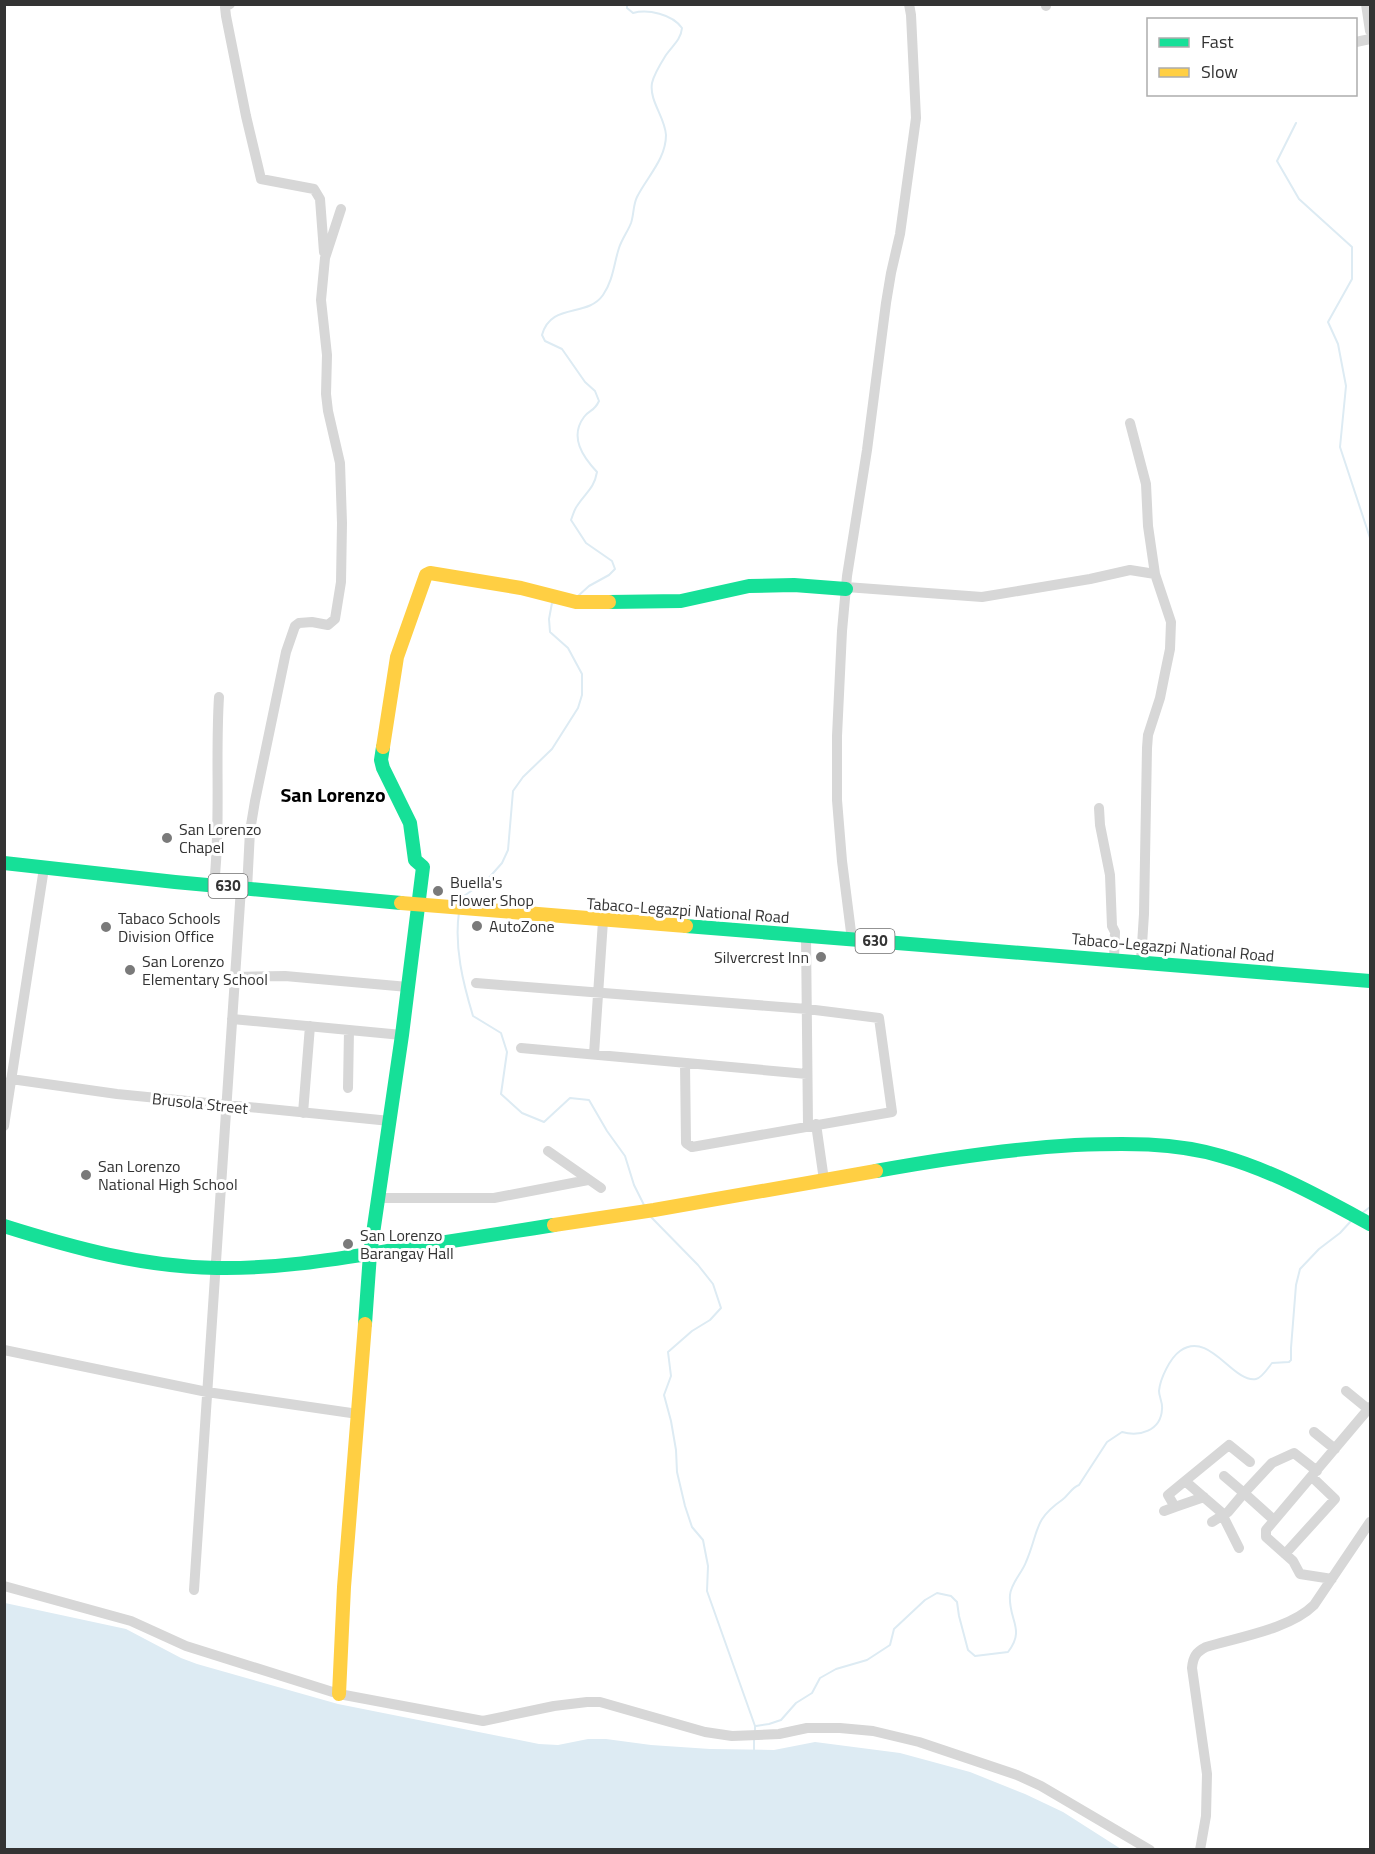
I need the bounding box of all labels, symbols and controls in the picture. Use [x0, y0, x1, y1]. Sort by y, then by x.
legend [1147, 18, 1357, 96]
text: Fast [1201, 28, 1234, 55]
text: Slow [1201, 58, 1238, 85]
district label: San Lorenzo [280, 779, 386, 810]
place label: San Lorenzo Chapel [179, 817, 262, 859]
marker: San Lorenzo Chapel [160, 831, 174, 845]
place label: Buella's Flower Shop [450, 870, 534, 912]
road number: 630 [208, 874, 248, 898]
marker: Buella's Flower Shop [431, 884, 445, 898]
street label: Tabaco-Legazpi National Road [586, 891, 790, 929]
place label: Tabaco Schools Division Office [118, 906, 221, 948]
place label: AutoZone [489, 914, 555, 938]
marker: AutoZone [470, 919, 484, 933]
marker: Tabaco Schools Division Office [99, 920, 113, 934]
street label: Tabaco-Legazpi National Road [1071, 926, 1275, 968]
road number: 630 [856, 929, 894, 953]
place label: Silvercrest Inn [714, 945, 809, 969]
place label: San Lorenzo Elementary School [142, 949, 268, 991]
marker: Silvercrest Inn [814, 950, 828, 964]
marker: San Lorenzo Elementary School [123, 963, 137, 977]
street label: Brusola Street [151, 1086, 249, 1120]
place label: San Lorenzo National High School [98, 1154, 238, 1196]
marker: San Lorenzo National High School [79, 1168, 93, 1182]
place label: San Lorenzo Barangay Hall [360, 1223, 454, 1265]
marker: San Lorenzo Barangay Hall [341, 1237, 355, 1251]

